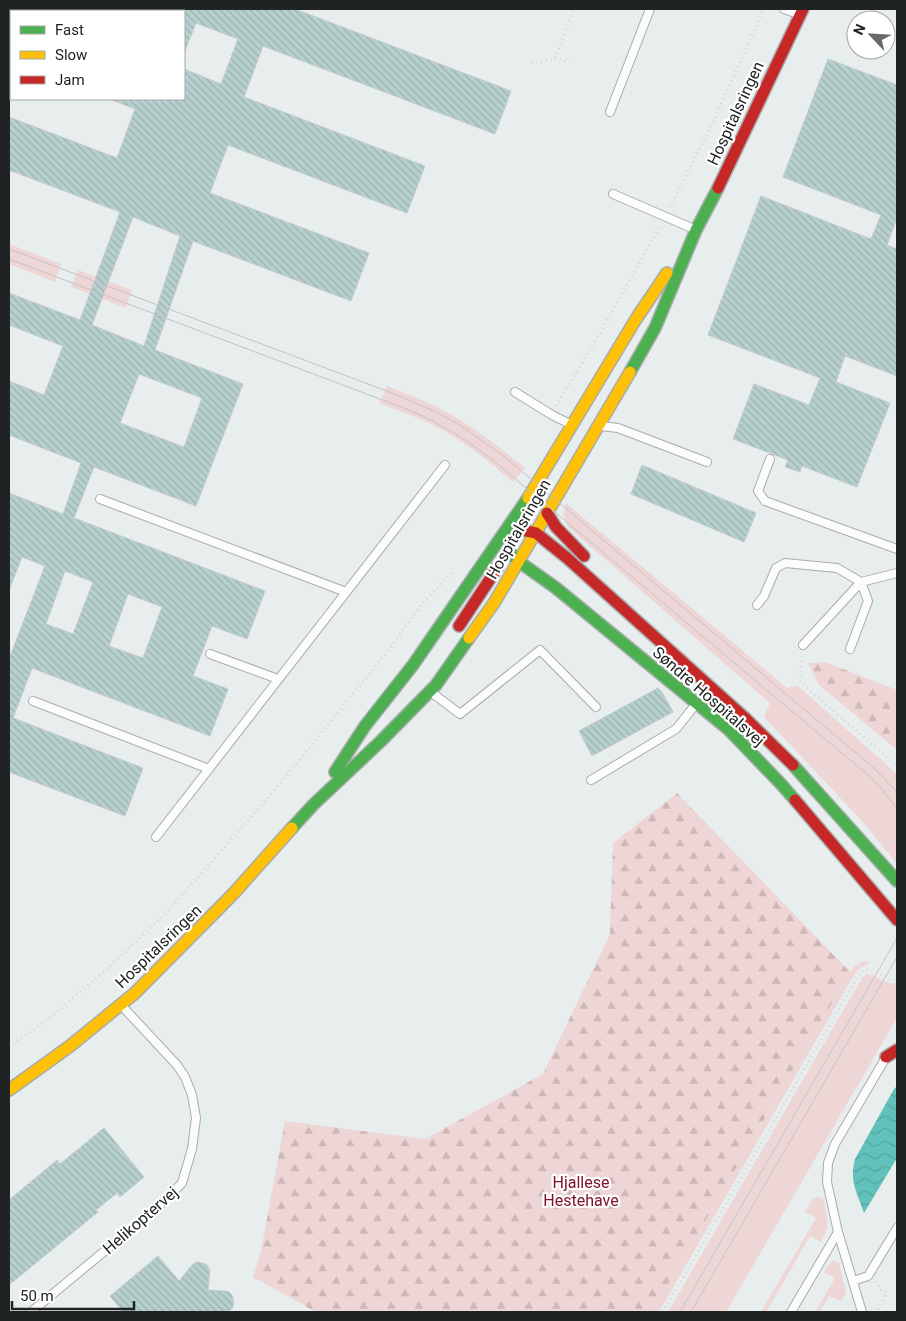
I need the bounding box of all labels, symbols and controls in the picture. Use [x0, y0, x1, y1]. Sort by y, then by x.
legend [10, 10, 185, 100]
north arrow [846, 10, 896, 60]
text: Fast [55, 21, 84, 39]
text: N [850, 22, 869, 37]
text: Slow [55, 46, 87, 64]
street label: Hospitalsringen [703, 58, 768, 168]
text: Jam [55, 71, 85, 89]
street label: Hospitalsringen [482, 476, 555, 583]
street label: Søndre Hospitalsvej [649, 643, 768, 750]
street label: Hospitalsringen [111, 901, 205, 992]
park label: Hjallese Hestehave [543, 1173, 619, 1210]
street label: Helikoptervej [99, 1183, 182, 1258]
scale bar [12, 1278, 135, 1310]
text: 50 m [20, 1287, 54, 1305]

